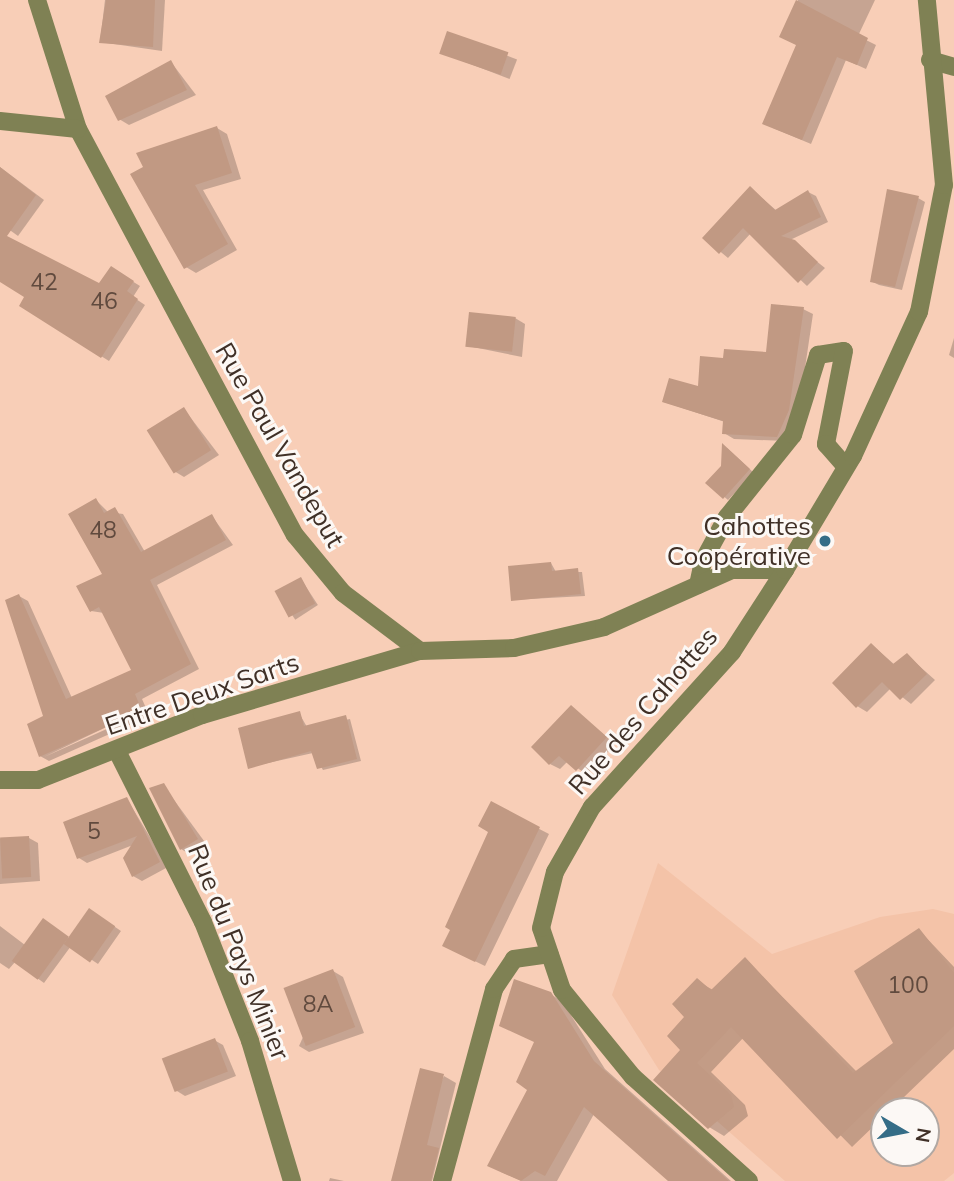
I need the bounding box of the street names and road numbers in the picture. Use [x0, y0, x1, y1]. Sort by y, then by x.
street label: Rue Paul Vandeput [209, 337, 351, 553]
street label: Rue des Cahottes [562, 621, 724, 801]
street label: Entre Deux Sarts [101, 646, 303, 742]
street label: Rue du Pays Minier [181, 840, 297, 1064]

